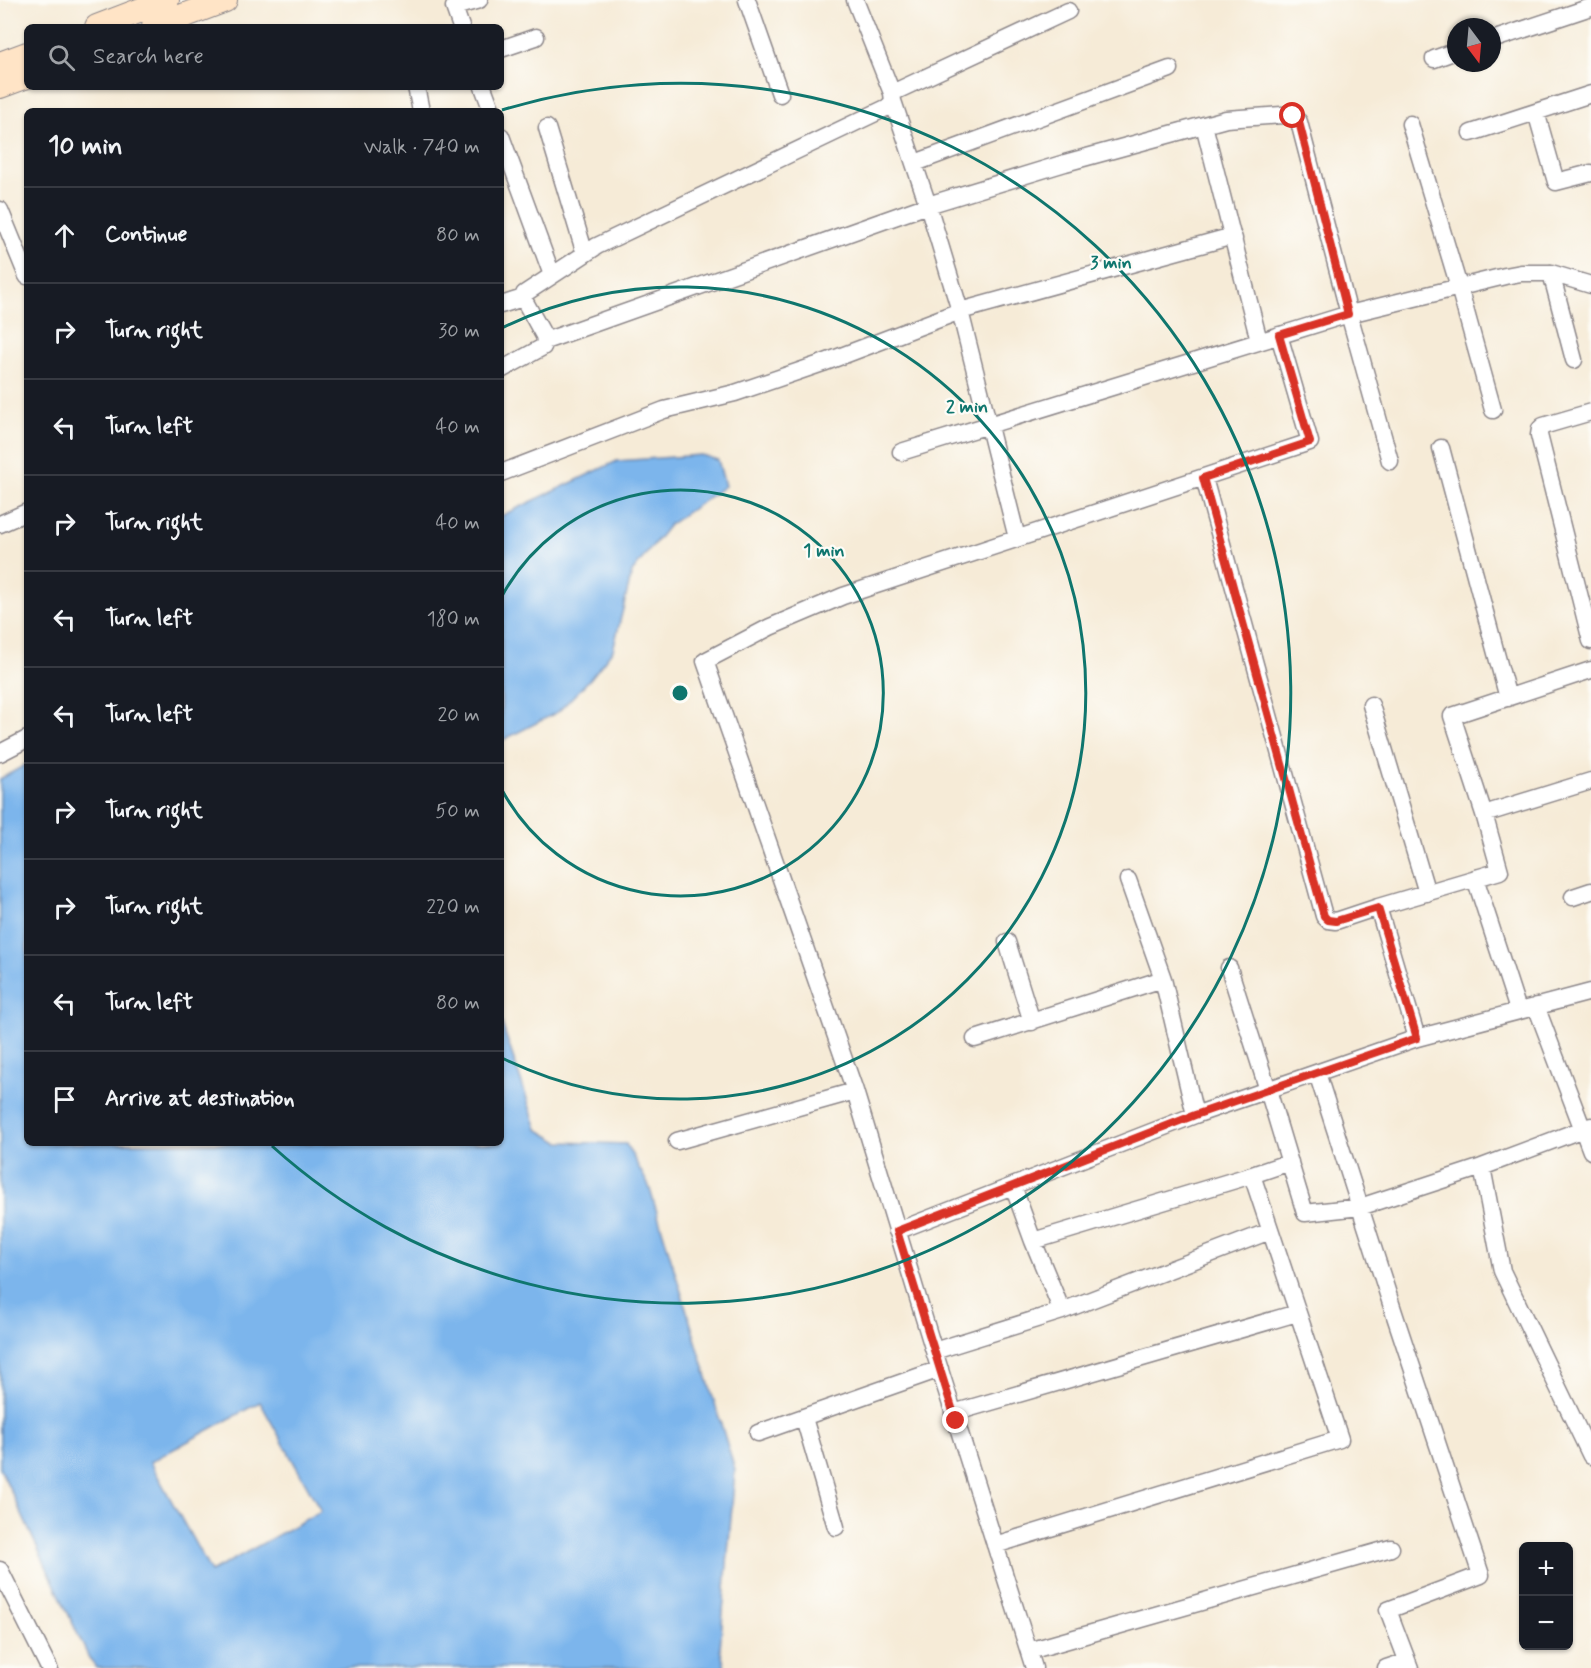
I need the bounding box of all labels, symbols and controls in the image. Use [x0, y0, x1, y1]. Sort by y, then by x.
north arrow [1447, 18, 1501, 72]
search box [24, 24, 504, 90]
icon: search [45, 41, 78, 74]
text: Search here [93, 43, 204, 71]
route start [1279, 102, 1305, 128]
text: 10 min [48, 130, 123, 164]
text: Walk · 740 m [364, 134, 480, 161]
icon: ahead [48, 219, 81, 252]
text: Continue [105, 221, 187, 249]
text: 80 m [436, 222, 480, 249]
text: 3 min [1090, 251, 1132, 275]
icon: right [48, 315, 81, 348]
text: Turn right [105, 317, 203, 345]
text: 30 m [438, 318, 480, 345]
text: 2 min [946, 395, 988, 419]
icon: left [48, 411, 81, 444]
text: Turn left [105, 413, 193, 441]
text: 40 m [436, 414, 480, 441]
icon: right [48, 507, 81, 540]
text: Turn right [105, 509, 203, 537]
text: 40 m [436, 510, 480, 537]
text: 1 min [803, 539, 845, 563]
icon: left [48, 603, 81, 636]
text: Turn left [105, 605, 193, 633]
text: 180 m [427, 606, 480, 633]
centre of rings [670, 683, 690, 703]
icon: left [48, 699, 81, 732]
text: Turn left [105, 701, 193, 729]
text: 20 m [437, 702, 480, 729]
icon: right [48, 795, 81, 828]
text: Turn right [105, 797, 203, 825]
text: 50 m [435, 798, 480, 825]
icon: right [48, 891, 81, 924]
text: Turn right [105, 893, 203, 921]
text: 220 m [426, 894, 480, 921]
icon: left [48, 987, 81, 1020]
text: Turn left [105, 989, 193, 1017]
text: 80 m [436, 990, 480, 1017]
icon: arrive [48, 1083, 81, 1116]
text: Arrive at destination [105, 1085, 295, 1113]
route end [942, 1407, 968, 1433]
map controls [1519, 1542, 1573, 1650]
button: + [1519, 1542, 1573, 1596]
button: − [1519, 1596, 1573, 1650]

